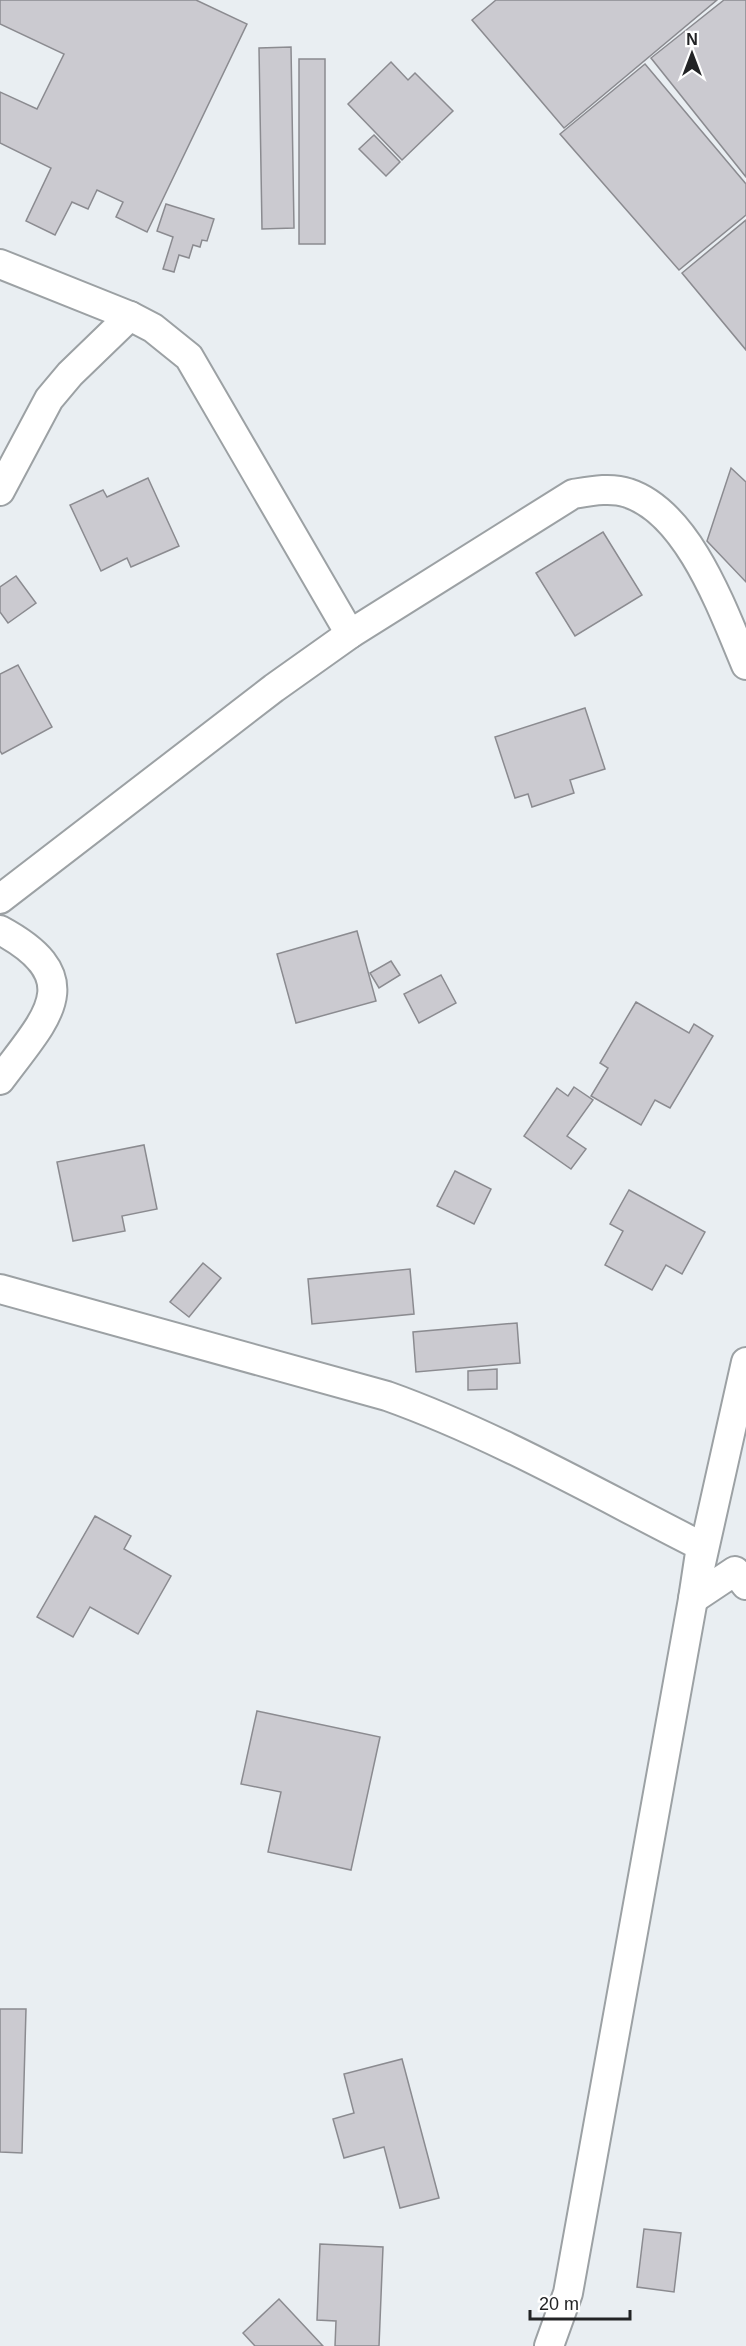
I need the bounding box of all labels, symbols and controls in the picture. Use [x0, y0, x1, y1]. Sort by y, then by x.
north arrow [662, 24, 722, 84]
text: N [686, 31, 698, 48]
scale bar [530, 2283, 630, 2321]
text: 20 m [539, 2294, 579, 2314]

